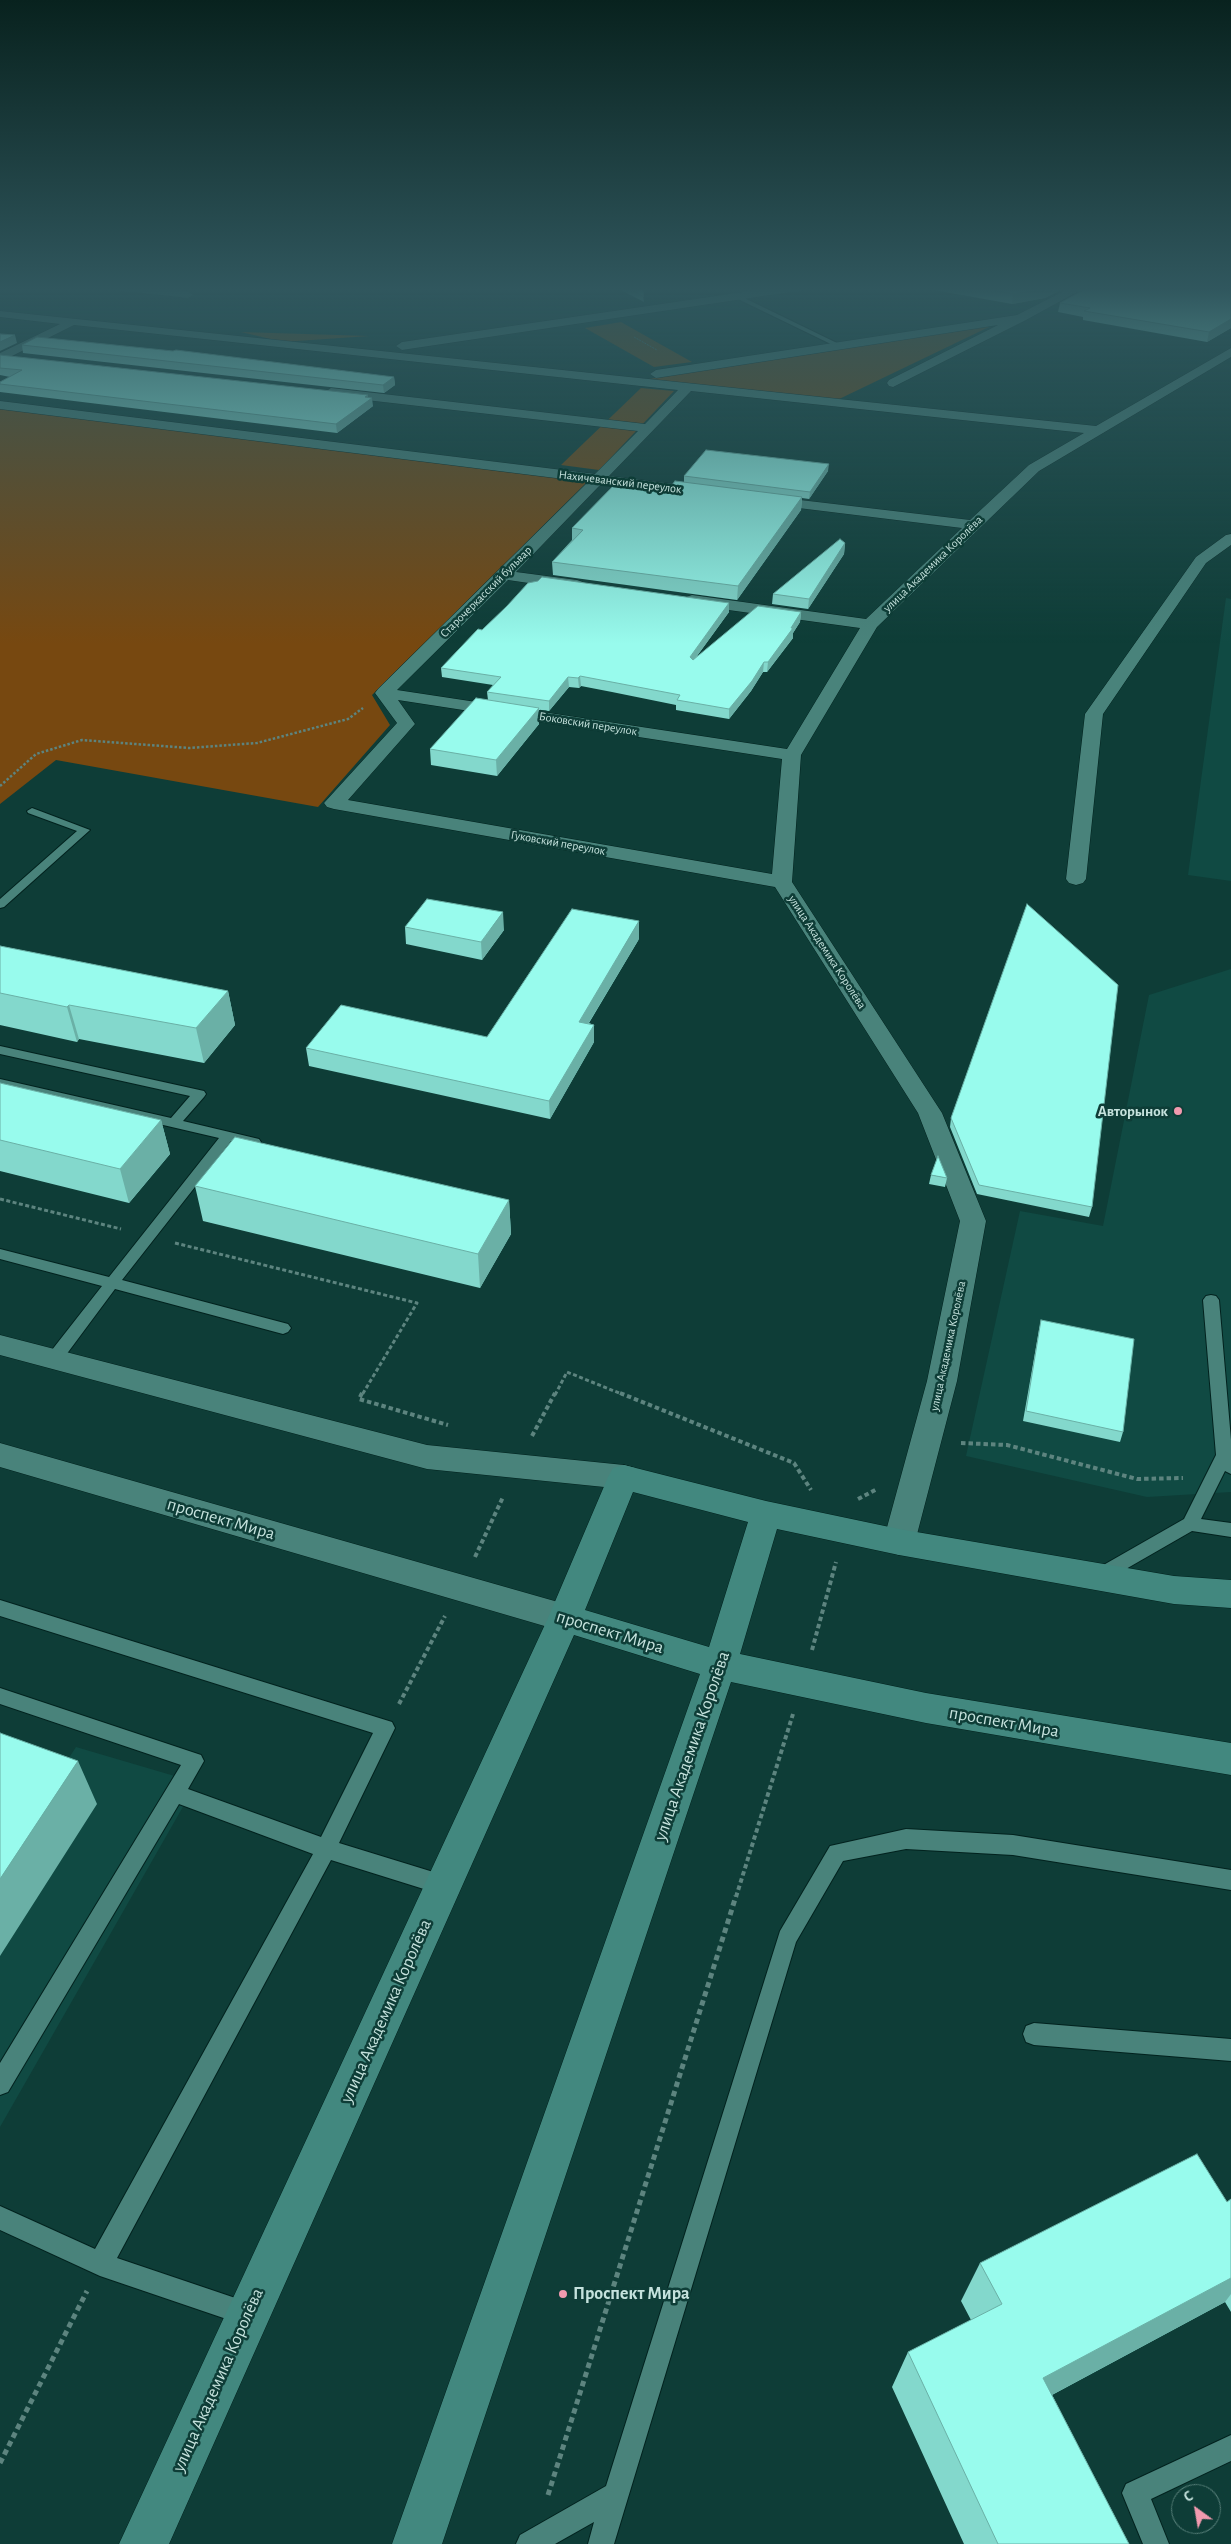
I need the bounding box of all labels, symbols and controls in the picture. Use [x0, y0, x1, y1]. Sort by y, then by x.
street label: Нахичеванский переулок [558, 467, 682, 497]
street label: улица Академика Королёва [880, 513, 986, 615]
street label: Старочеркасский бульвар [437, 543, 535, 641]
street label: Боковский переулок [538, 709, 638, 739]
street label: Гуковский переулок [510, 828, 606, 858]
street label: улица Академика Королёва [785, 893, 869, 1011]
place label: Авторынок [1098, 1102, 1168, 1120]
marker: Авторынок [1172, 1105, 1184, 1117]
street label: улица Академика Королёва [927, 1280, 969, 1412]
street label: проспект Мира [165, 1493, 277, 1545]
street label: проспект Мира [554, 1605, 666, 1659]
street label: улица Академика Королёва [649, 1649, 735, 1843]
street label: проспект Мира [947, 1702, 1061, 1742]
street label: улица Академика Королёва [336, 1916, 436, 2106]
place label: Проспект Мира [573, 2283, 690, 2305]
street label: улица Академика Королёва [168, 2285, 268, 2475]
marker: Проспект Мира [557, 2288, 569, 2300]
north arrow [1171, 2484, 1221, 2534]
text: С [1182, 2489, 1196, 2505]

